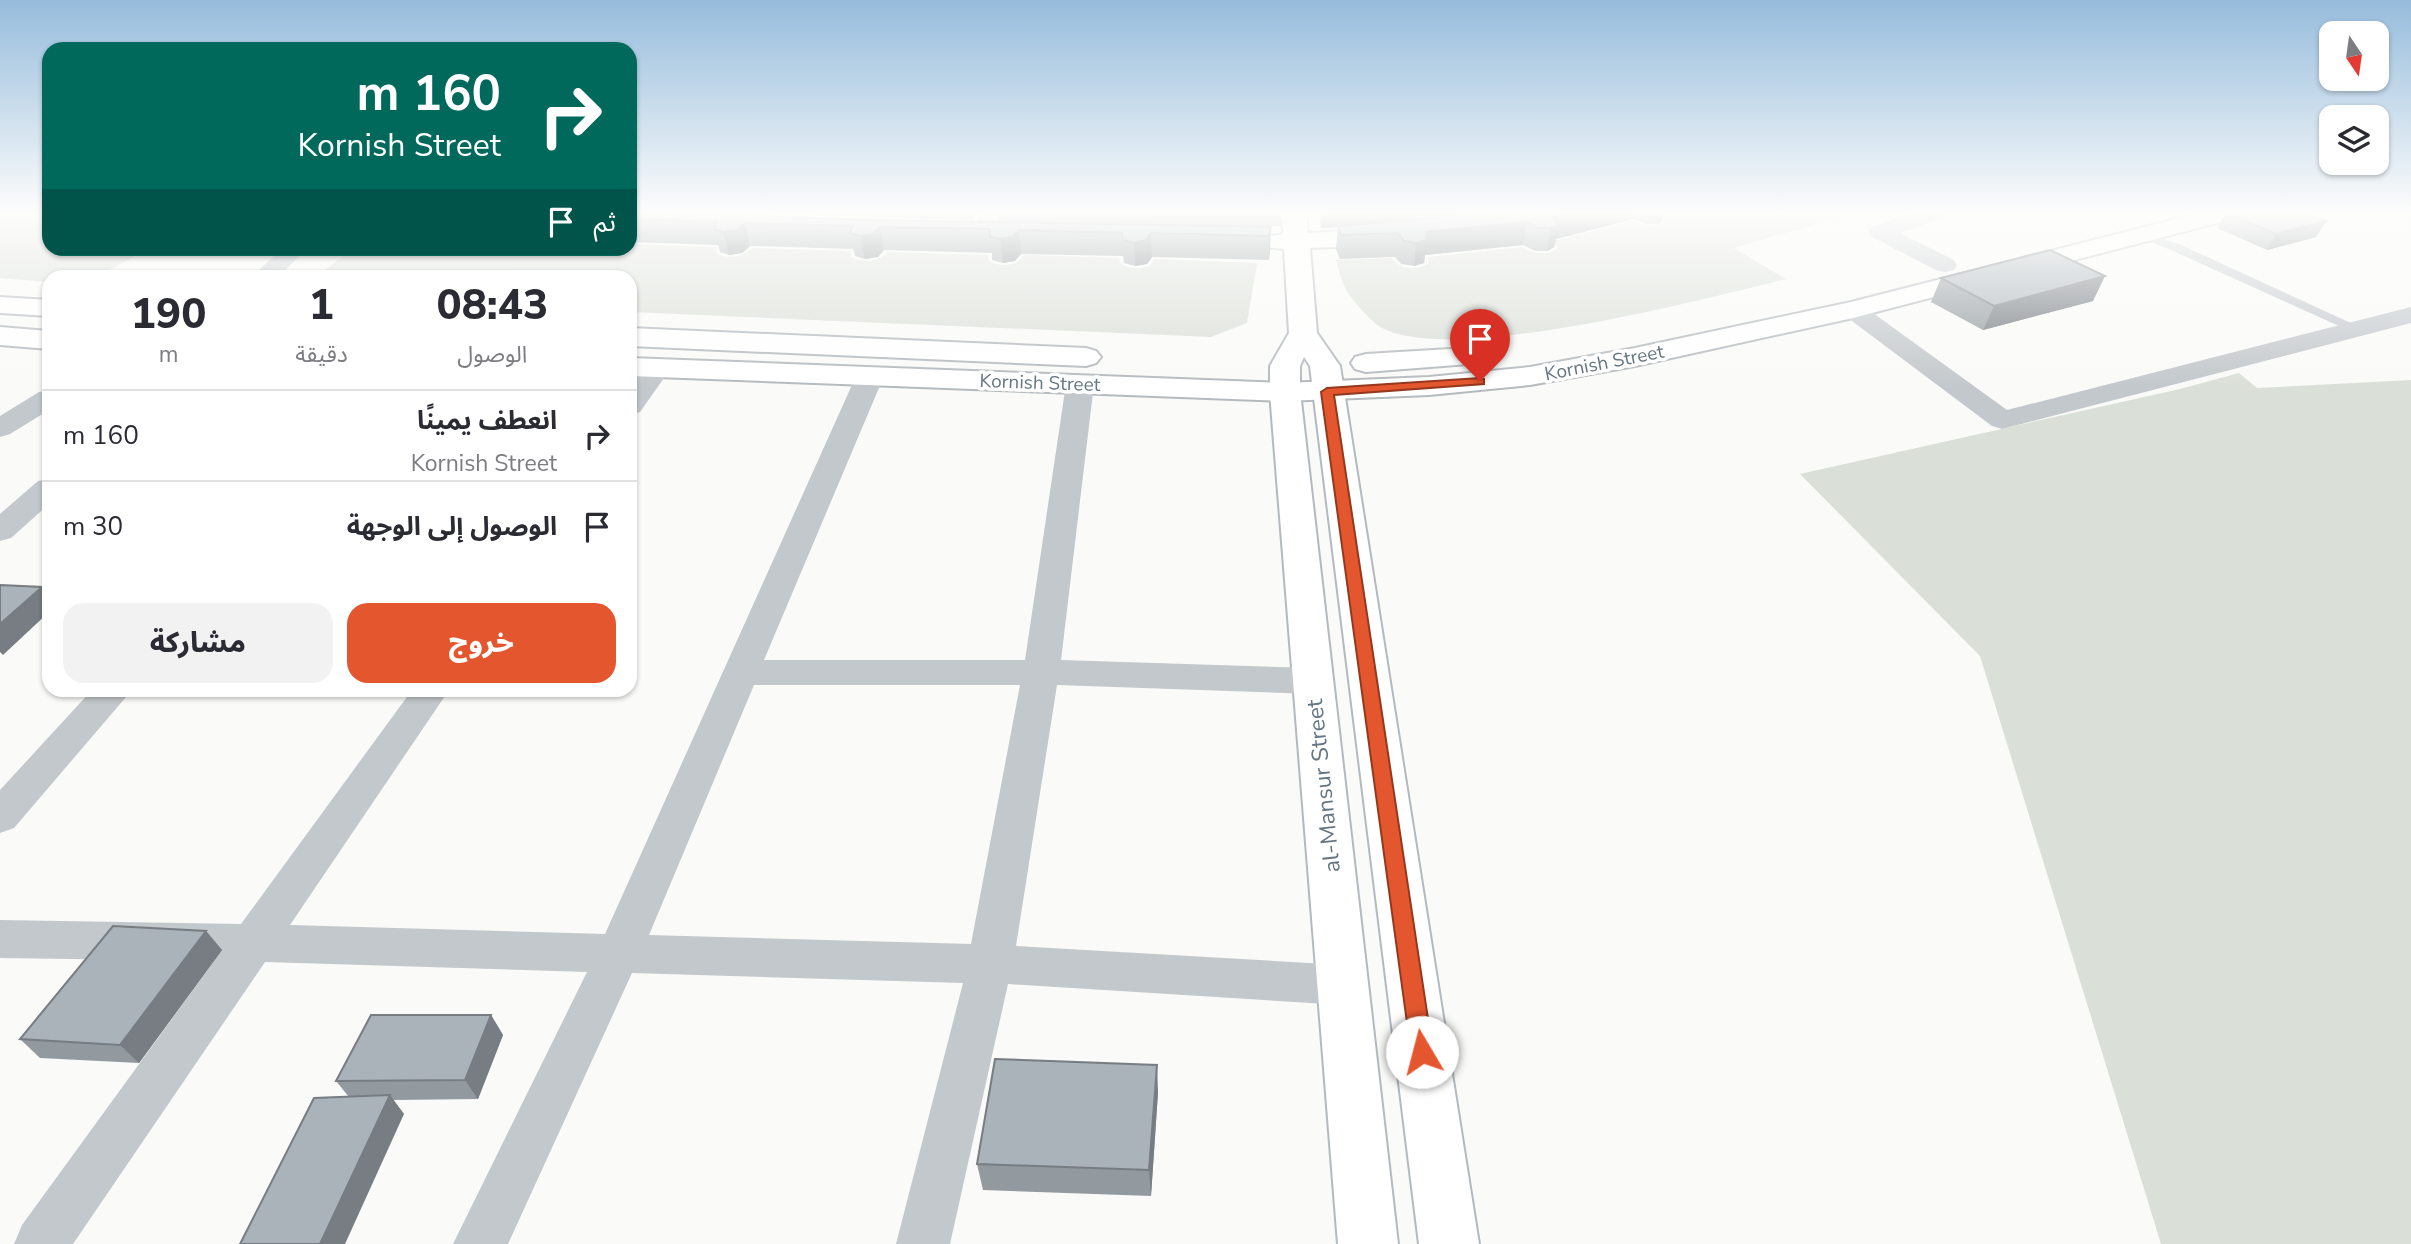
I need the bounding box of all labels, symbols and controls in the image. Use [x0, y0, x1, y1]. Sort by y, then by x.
north arrow [2319, 21, 2389, 91]
map controls [2319, 21, 2389, 175]
text: 160 m [357, 60, 501, 127]
icon: right [525, 70, 616, 161]
button: layers [2319, 105, 2389, 175]
text: Kornish Street [297, 124, 501, 167]
icon: arrive [542, 203, 580, 241]
text: ثم [594, 205, 616, 240]
text: 1 [309, 277, 334, 334]
text: 08:43 [436, 277, 548, 334]
text: 190 [131, 286, 206, 343]
pin [1450, 309, 1510, 381]
icon: arrive [1461, 320, 1499, 358]
text: m [159, 339, 178, 370]
text: دقيقة [295, 339, 348, 370]
text: الوصول [457, 339, 527, 370]
street label: Kornish Street [1542, 339, 1666, 387]
street label: Kornish Street [979, 368, 1101, 398]
text: انعطف يمينًا [417, 403, 557, 438]
icon: right [578, 417, 616, 455]
text: 160 m [63, 418, 139, 453]
text: Kornish Street [411, 448, 557, 479]
icon: arrive [578, 508, 616, 546]
text: 30 m [63, 509, 123, 544]
text: الوصول إلى الوجهة [347, 509, 557, 544]
button: مشاركة [63, 603, 333, 683]
button: خروج [347, 603, 616, 683]
street label: al-Mansur Street [1299, 697, 1348, 874]
position arrow [1385, 1015, 1459, 1089]

